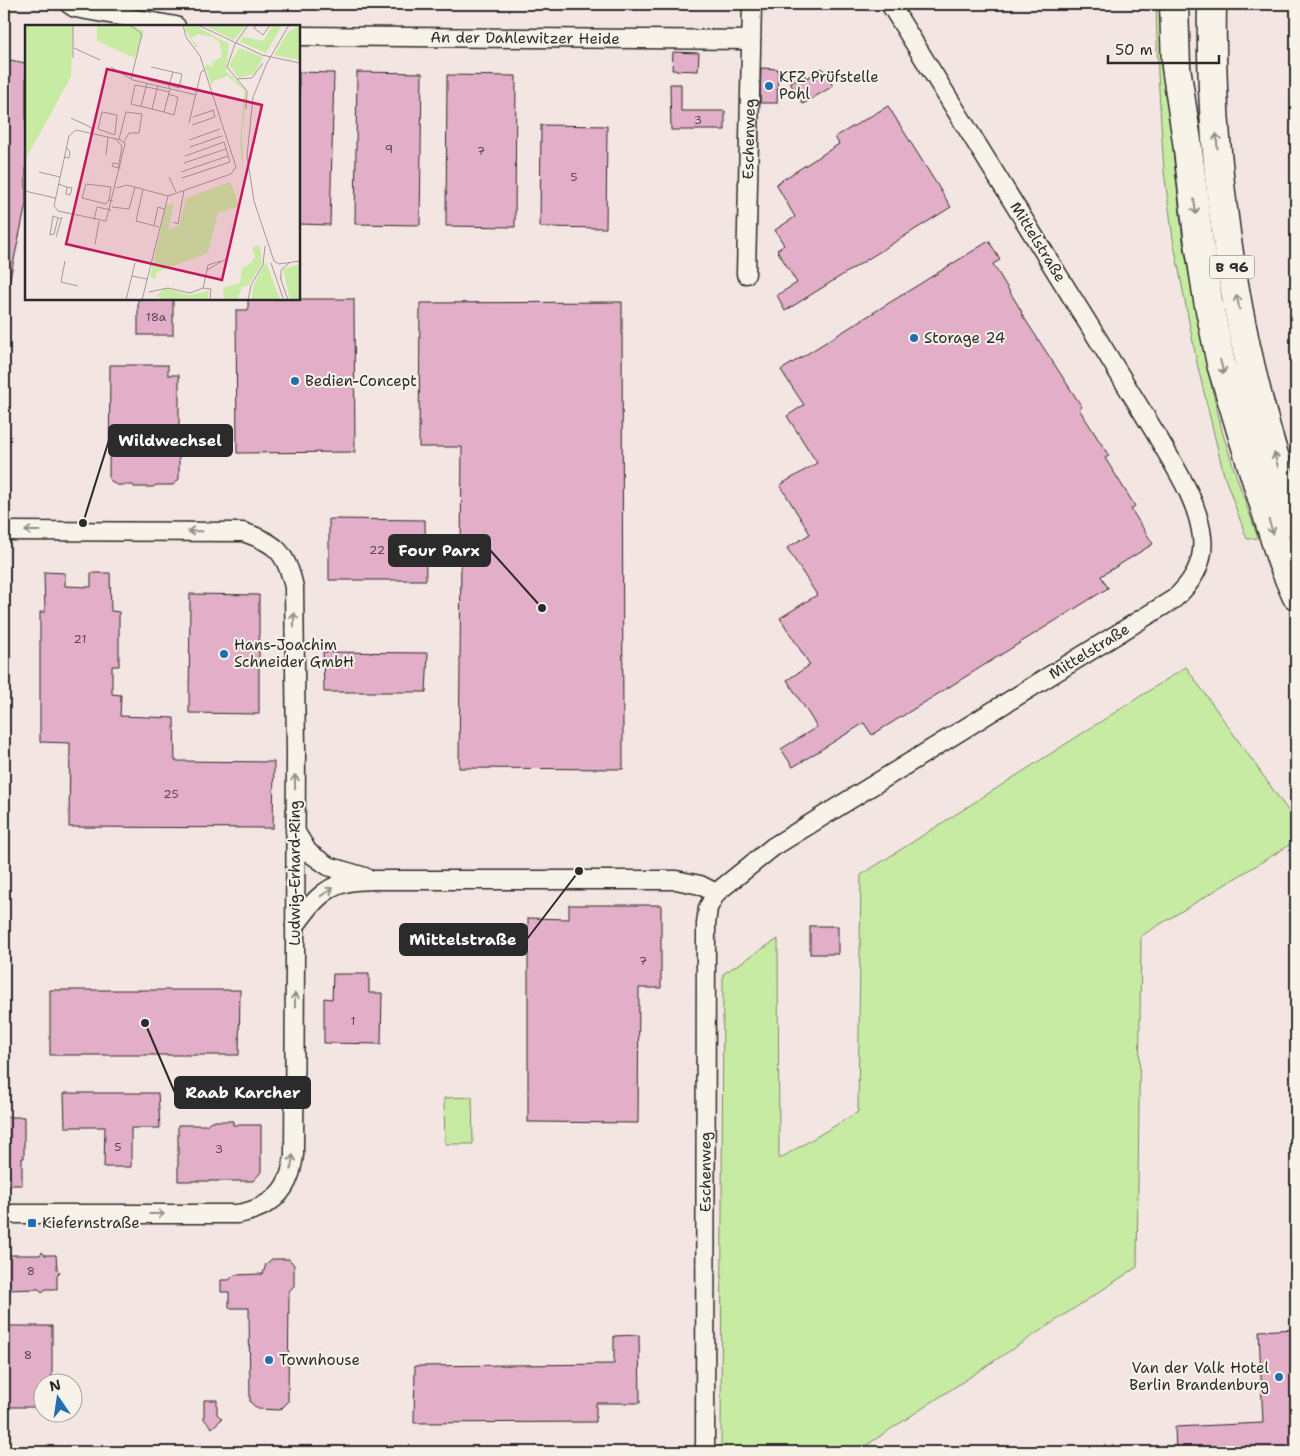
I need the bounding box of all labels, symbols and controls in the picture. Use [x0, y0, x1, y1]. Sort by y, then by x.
inset map [25, 25, 300, 300]
street label: An der Dahlewitzer Heide [430, 27, 620, 49]
scale bar [1108, 32, 1219, 64]
text: 50 m [1115, 40, 1153, 60]
place label: KFZ Prüfstelle Pohl [779, 67, 879, 104]
marker: KFZ Prüfstelle Pohl [763, 80, 775, 92]
street label: Eschenweg [738, 99, 760, 180]
house number: 3 [694, 112, 702, 128]
one-way arrow [1212, 133, 1221, 149]
house number: 9 [385, 141, 393, 157]
house number: 7 [477, 143, 485, 159]
house number: 5 [570, 169, 578, 185]
street label: Mittelstraße [1005, 198, 1071, 286]
one-way arrow [1190, 199, 1200, 215]
road number: B 96 [1210, 256, 1254, 278]
one-way arrow [1232, 294, 1242, 310]
house number: 18a [146, 309, 167, 325]
place label: Storage 24 [924, 328, 1005, 348]
marker: Storage 24 [908, 332, 920, 344]
one-way arrow [1218, 358, 1227, 374]
place label: Bedien-Concept [305, 371, 417, 391]
marker: Bedien-Concept [289, 375, 301, 387]
callout: Wildwechsel [109, 425, 232, 456]
text: Wildwechsel [118, 430, 222, 451]
one-way arrow [1270, 452, 1280, 468]
one-way arrow [1267, 519, 1277, 535]
one-way arrow [24, 526, 40, 536]
one-way arrow [187, 526, 203, 536]
callout: Four Parx [389, 535, 490, 566]
text: Four Parx [398, 540, 480, 561]
house number: 22 [369, 542, 385, 558]
one-way arrow [289, 612, 299, 628]
street label: Mittelstraße [1045, 619, 1133, 684]
house number: 21 [74, 631, 86, 647]
place label: Hans-Joachim Schneider GmbH [234, 635, 354, 672]
marker: Hans-Joachim Schneider GmbH [218, 648, 230, 660]
one-way arrow [290, 775, 300, 791]
house number: 25 [163, 786, 179, 802]
street label: Ludwig-Erhard-Ring [285, 800, 305, 946]
one-way arrow [320, 886, 334, 896]
callout: Mittelstraße [400, 924, 527, 955]
text: Mittelstraße [409, 929, 517, 950]
house number: 7 [639, 953, 647, 969]
one-way arrow [290, 992, 299, 1008]
house number: 1 [350, 1013, 356, 1029]
callout: Raab Karcher [175, 1077, 310, 1108]
text: Raab Karcher [185, 1082, 301, 1103]
street label: Eschenweg [695, 1132, 716, 1212]
house number: 5 [114, 1139, 122, 1155]
house number: 3 [215, 1141, 223, 1157]
one-way arrow [288, 1154, 298, 1170]
one-way arrow [149, 1209, 165, 1219]
place label: Kiefernstraße [42, 1213, 140, 1233]
marker: Kiefernstraße [26, 1217, 38, 1229]
house number: 8 [27, 1263, 35, 1279]
house number: 8 [24, 1347, 32, 1363]
place label: Townhouse [279, 1350, 360, 1370]
marker: Townhouse [263, 1354, 275, 1366]
place label: Van der Valk Hotel Berlin Brandenburg [1129, 1358, 1269, 1395]
marker: Van der Valk Hotel Berlin Brandenburg [1273, 1371, 1285, 1383]
north arrow [32, 1374, 82, 1424]
text: N [48, 1375, 63, 1395]

